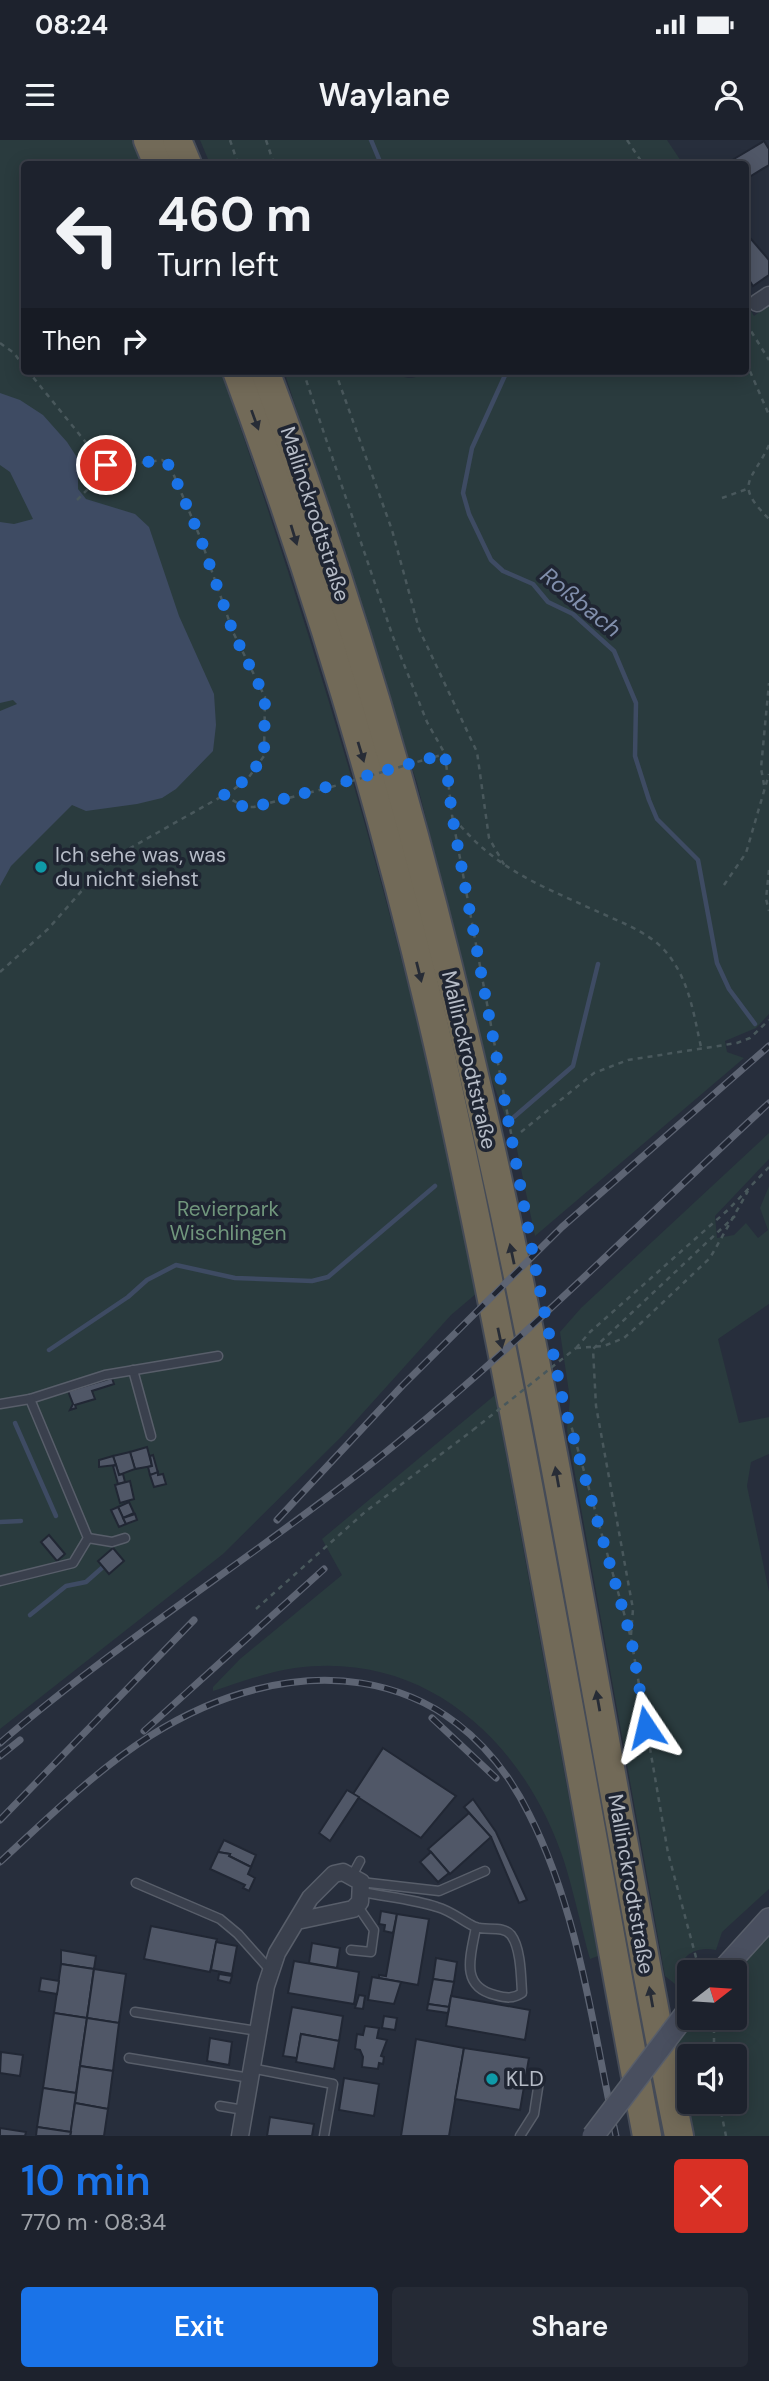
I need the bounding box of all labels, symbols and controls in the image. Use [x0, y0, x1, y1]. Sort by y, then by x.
text: 08:24 [35, 8, 108, 42]
text: Waylane [319, 74, 450, 116]
icon: menu [21, 76, 59, 114]
icon: person [710, 76, 748, 114]
text: 460 m [157, 182, 312, 246]
icon: left [42, 189, 133, 280]
text: Turn left [157, 244, 279, 286]
icon: right [115, 322, 153, 360]
text: Then [42, 324, 101, 358]
one-way arrow [250, 410, 261, 431]
street label: Mallinckrodtstraße [274, 423, 357, 605]
pin [76, 435, 136, 495]
icon: arrive [87, 446, 125, 484]
one-way arrow [289, 525, 300, 546]
water label: Roßbach [534, 560, 628, 644]
one-way arrow [356, 742, 367, 763]
place label: Ich sehe was, was du nicht siehst [55, 841, 226, 893]
marker: Ich sehe was, was du nicht siehst [33, 859, 49, 875]
one-way arrow [414, 961, 425, 983]
street label: Mallinckrodtstraße [435, 968, 503, 1152]
park label: Revierpark Wischlingen [169, 1195, 287, 1247]
one-way arrow [507, 1243, 518, 1265]
one-way arrow [495, 1327, 506, 1349]
one-way arrow [551, 1466, 562, 1488]
one-way arrow [592, 1690, 603, 1712]
position arrow [609, 1690, 683, 1764]
street label: Mallinckrodtstraße [601, 1792, 661, 1976]
north arrow [677, 1960, 747, 2030]
map controls [677, 1960, 747, 2114]
one-way arrow [645, 1986, 656, 2008]
button: sound [677, 2044, 747, 2114]
place label: KLD [506, 2065, 544, 2093]
marker: KLD [484, 2071, 500, 2087]
text: 10 min [21, 2153, 151, 2208]
button: close [674, 2159, 748, 2233]
text: 770 m · 08:34 [21, 2207, 166, 2237]
button: Exit [21, 2287, 378, 2367]
button: Share [392, 2287, 748, 2367]

